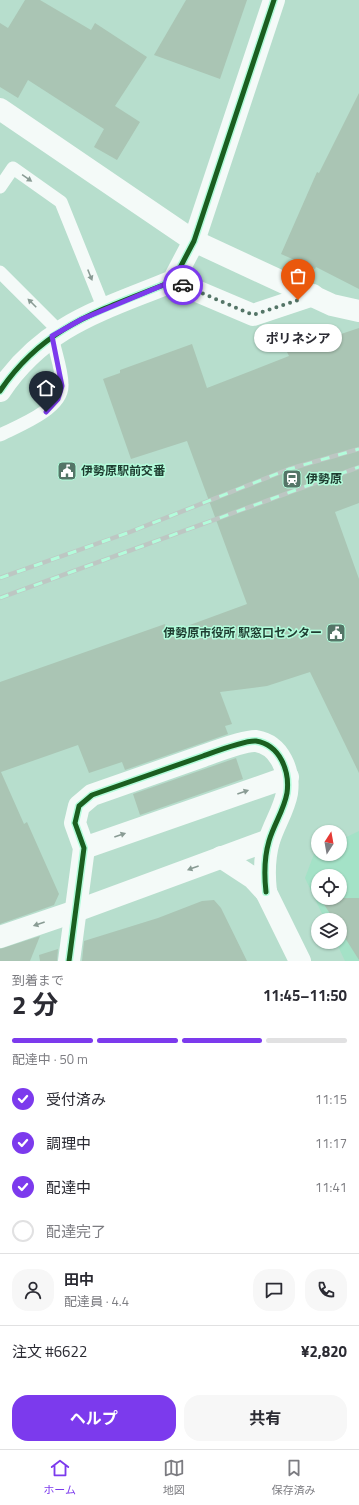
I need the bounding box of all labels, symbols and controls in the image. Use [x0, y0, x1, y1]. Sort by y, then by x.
one-way arrow [21, 174, 32, 182]
pin [281, 259, 315, 300]
courier [163, 265, 203, 305]
icon: bag [287, 265, 309, 287]
one-way arrow [87, 270, 93, 282]
icon: car [172, 274, 194, 296]
one-way arrow [27, 298, 37, 308]
callout: ポリネシア [254, 324, 342, 352]
text: ポリネシア [265, 328, 331, 348]
pin [29, 371, 63, 412]
icon: home [35, 377, 57, 399]
public building icon: 伊勢原駅前交番 [56, 460, 78, 482]
place label: 伊勢原駅前交番 [81, 461, 166, 480]
station icon: 伊勢原 [281, 468, 303, 490]
place label: 伊勢原 [306, 469, 342, 488]
public building icon: 伊勢原市役所 駅窓口センター [325, 622, 347, 644]
place label: 伊勢原市役所 駅窓口センター [163, 623, 322, 642]
one-way arrow [237, 789, 249, 795]
north arrow [311, 825, 347, 861]
map controls [311, 825, 347, 949]
one-way arrow [115, 832, 127, 838]
one-way arrow [187, 865, 199, 871]
button: locate [311, 869, 347, 905]
button: layers [311, 913, 347, 949]
one-way arrow [33, 921, 45, 927]
text: 到着まで [12, 970, 64, 990]
text: 11:45–11:50 [263, 984, 347, 1007]
text: 2 分 [12, 985, 58, 1024]
text: 配達中 · 50 m [12, 1049, 88, 1069]
icon: check [12, 1088, 34, 1110]
text: 受付済み [46, 1088, 106, 1111]
text: 11:15 [315, 1089, 347, 1109]
icon: check [12, 1132, 34, 1154]
text: 調理中 [46, 1132, 91, 1155]
text: 11:17 [315, 1133, 347, 1153]
icon: check [12, 1176, 34, 1198]
text: 配達中 [46, 1176, 91, 1199]
text: 11:41 [315, 1177, 347, 1197]
text: 配達完了 [46, 1220, 106, 1243]
text: 田中 [64, 1268, 94, 1291]
button: person [12, 1269, 54, 1311]
button: chat [253, 1269, 295, 1311]
button: phone [305, 1269, 347, 1311]
text: 配達員 · 4.4 [64, 1291, 129, 1311]
text: 注文 #6622 [12, 1340, 87, 1363]
text: ¥2,820 [301, 1340, 347, 1363]
button: ヘルプ [12, 1395, 176, 1441]
button: 共有 [184, 1395, 347, 1441]
tab: ホーム [43, 1457, 76, 1498]
tab: 地図 [163, 1457, 185, 1498]
tab: 保存済み [272, 1457, 316, 1498]

